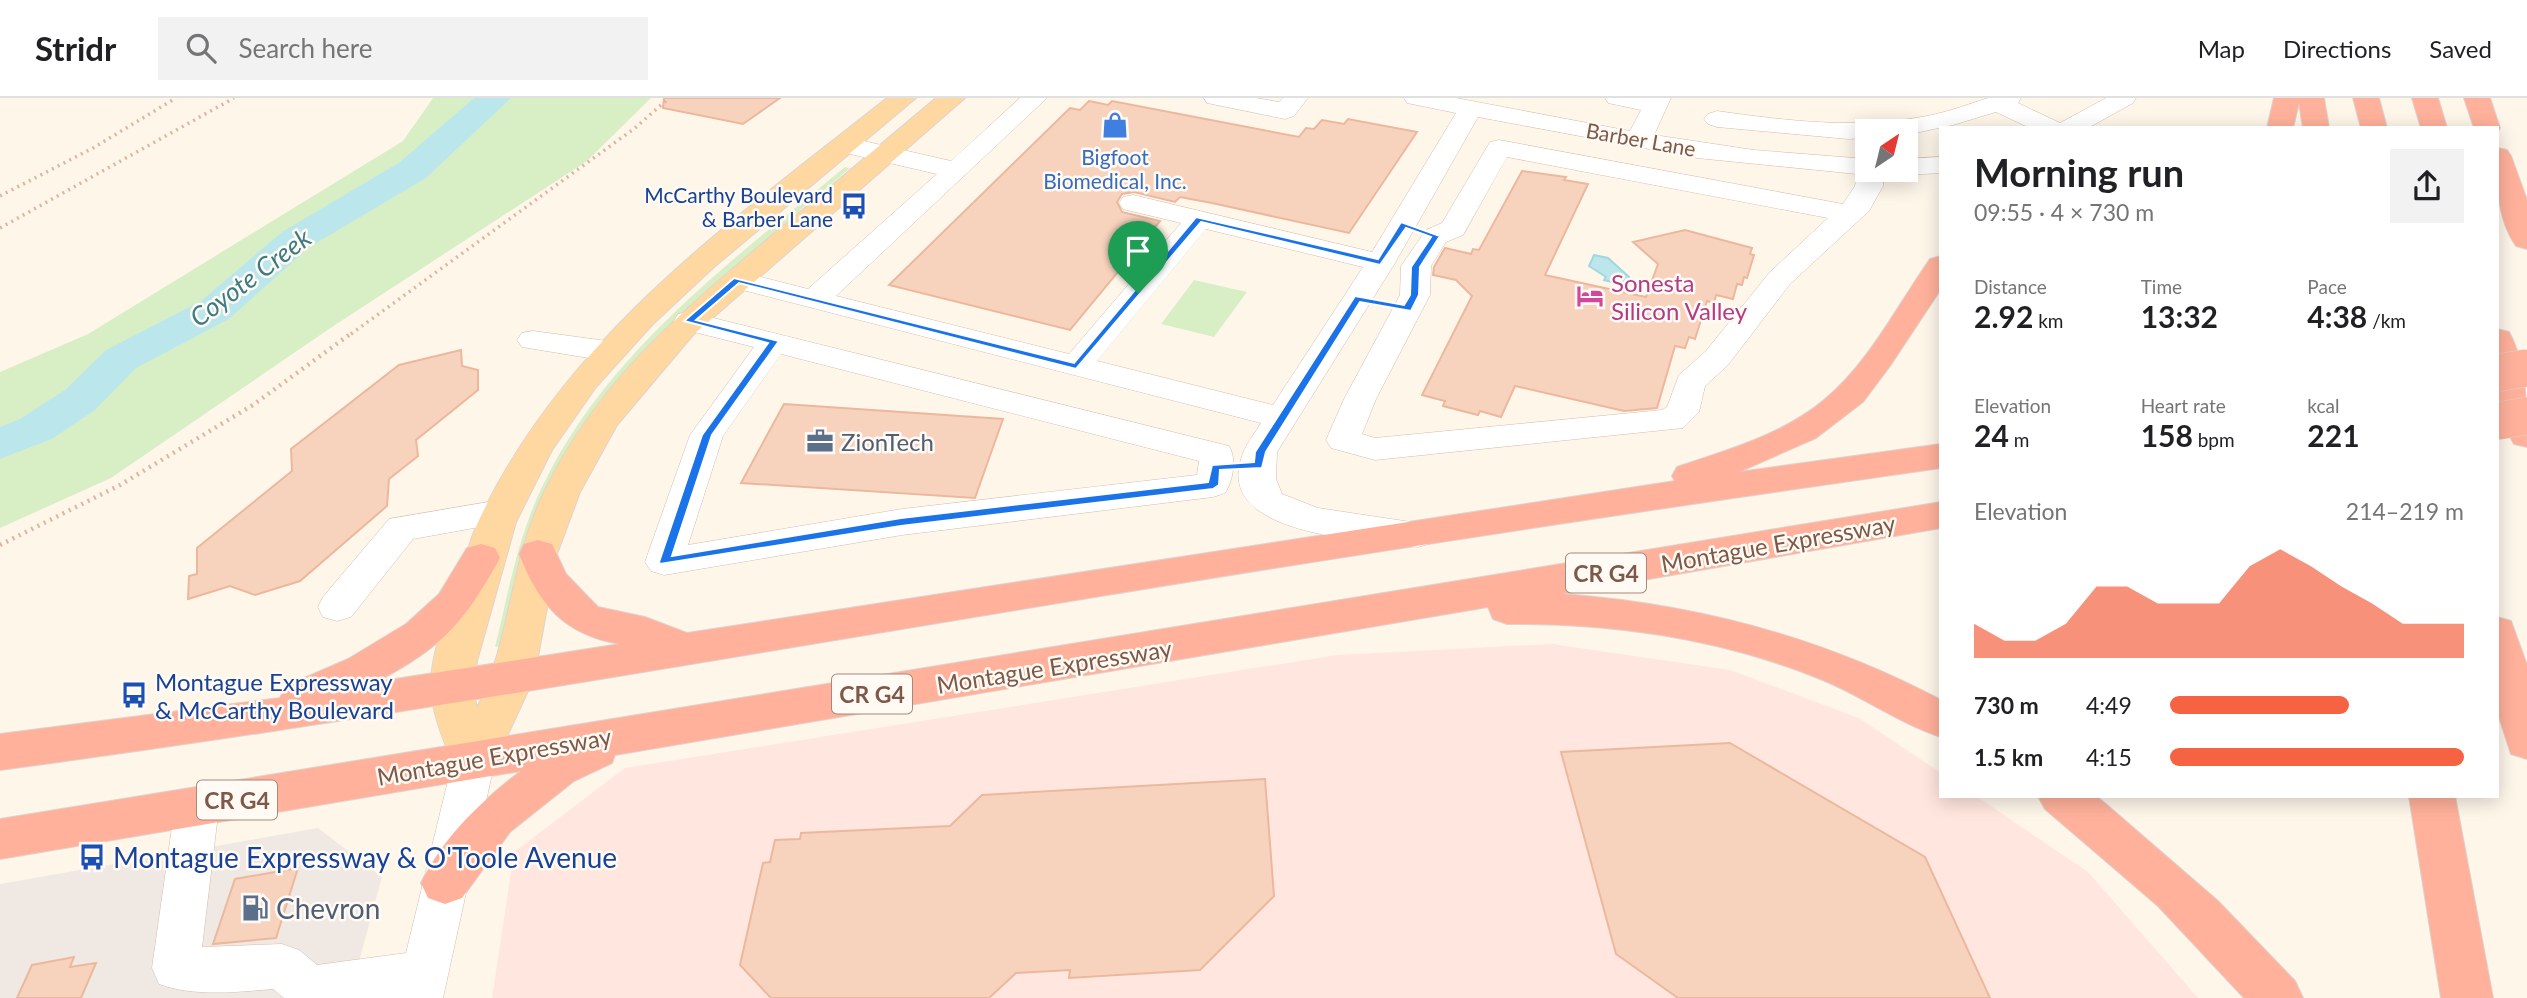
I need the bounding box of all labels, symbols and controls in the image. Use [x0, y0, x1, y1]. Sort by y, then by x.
search box [158, 17, 648, 80]
text: Stridr [35, 28, 116, 68]
icon: search [182, 29, 220, 67]
text: Search here [238, 32, 372, 64]
text: Map [2198, 34, 2245, 63]
text: Directions [2283, 34, 2391, 63]
text: Saved [2429, 34, 2492, 63]
shop icon: Bigfoot Biomedical, Inc. [1100, 110, 1130, 140]
street label: Barber Lane [1584, 117, 1698, 161]
north arrow [1855, 119, 1918, 182]
map controls [1855, 119, 1918, 182]
place label: Bigfoot Biomedical, Inc. [1043, 144, 1187, 193]
text: Morning run [1974, 149, 2184, 195]
button: share [2390, 149, 2464, 223]
place label: McCarthy Boulevard & Barber Lane [644, 182, 833, 231]
bus stop icon: McCarthy Boulevard & Barber Lane [839, 191, 869, 221]
text: 09:55 · 4 × 730 m [1974, 198, 2154, 226]
water label: Coyote Creek [183, 221, 317, 333]
pin [1108, 221, 1168, 293]
icon: arrive [1119, 232, 1157, 270]
place label: Sonesta Silicon Valley [1611, 268, 1748, 325]
text: Distance [1974, 275, 2047, 298]
text: Time [2141, 275, 2182, 298]
text: Pace [2307, 275, 2347, 298]
hotel icon: Sonesta Silicon Valley [1575, 281, 1605, 311]
text: 2.92 [1974, 298, 2033, 334]
text: 13:32 [2141, 298, 2218, 334]
text: 4:38 [2307, 298, 2367, 334]
text: km [2033, 309, 2063, 332]
text: /km [2367, 309, 2406, 332]
text: Elevation [1974, 394, 2051, 417]
text: Heart rate [2141, 394, 2226, 417]
text: kcal [2307, 394, 2339, 417]
text: 24 [1974, 417, 2009, 453]
text: 158 [2141, 417, 2193, 453]
text: 221 [2307, 417, 2360, 453]
office icon: ZionTech [805, 426, 835, 456]
place label: ZionTech [841, 427, 934, 456]
text: m [2009, 428, 2029, 451]
text: bpm [2193, 428, 2235, 451]
text: Elevation [1974, 497, 2067, 525]
text: 214–219 m [2346, 497, 2464, 525]
street label: Montague Expressway [1658, 508, 1898, 578]
road number: CR G4 [1566, 554, 1646, 593]
street label: Montague Expressway [934, 633, 1174, 699]
place label: Montague Expressway & McCarthy Boulevard [155, 667, 394, 724]
road number: CR G4 [832, 674, 912, 714]
bus stop icon: Montague Expressway & McCarthy Boulevard [119, 680, 149, 710]
text: 730 m [1974, 691, 2039, 719]
text: 4:49 [2086, 691, 2132, 719]
street label: Montague Expressway [374, 721, 614, 791]
text: 1.5 km [1974, 743, 2043, 771]
text: 4:15 [2086, 743, 2132, 771]
road number: CR G4 [197, 780, 277, 820]
place label: Montague Expressway & O'Toole Avenue [113, 840, 617, 874]
bus stop icon: Montague Expressway & O'Toole Avenue [77, 842, 107, 872]
place label: Chevron [276, 891, 380, 925]
fuel station icon: Chevron [240, 893, 270, 923]

